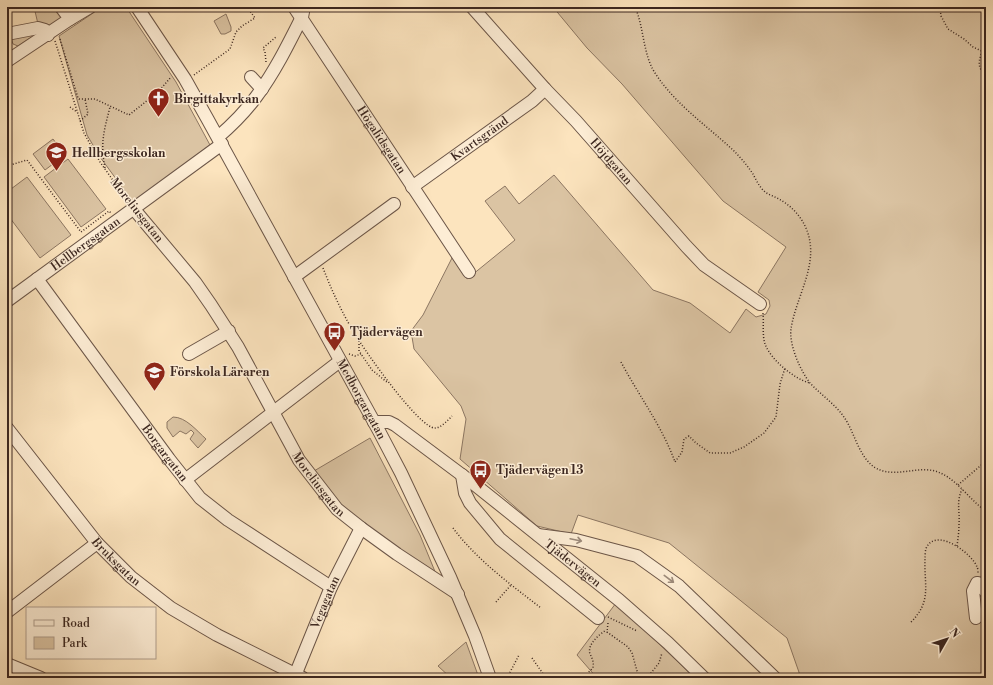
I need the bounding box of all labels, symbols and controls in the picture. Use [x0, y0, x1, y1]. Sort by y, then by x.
church icon: Birgittakyrkan [145, 86, 171, 119]
place label: Birgittakyrkan [174, 92, 260, 107]
street label: Högalidsgatan [353, 103, 409, 177]
street label: Kvartsgränd [448, 113, 512, 165]
street label: Höjdgatan [587, 135, 636, 188]
school or university icon: Hellbergsskolan [43, 140, 69, 173]
place label: Hellbergsskolan [72, 146, 166, 161]
street label: Moreliusgatan [107, 175, 167, 246]
street label: Hellbergsgatan [48, 214, 123, 275]
bus stop icon: Tjädervägen [322, 319, 348, 352]
place label: Tjädervägen [350, 325, 423, 340]
street label: Medborgargatan [333, 356, 389, 442]
school or university icon: Förskola Läraren [142, 359, 168, 392]
place label: Förskola Läraren [170, 365, 270, 380]
street label: Borgargatan [138, 421, 191, 485]
street label: Moreliusgatan [288, 450, 348, 520]
bus stop icon: Tjädervägen 13 [468, 457, 494, 490]
place label: Tjädervägen 13 [496, 463, 583, 478]
street label: Bruksgatan [87, 534, 143, 590]
street label: Tjädervägen [541, 536, 604, 591]
one-way arrow [569, 537, 582, 545]
street label: Vegagatan [307, 573, 343, 632]
one-way arrow [663, 574, 674, 583]
legend [26, 607, 156, 659]
text: Road [62, 616, 90, 631]
north arrow [927, 619, 967, 659]
text: N [946, 626, 962, 641]
text: Park [62, 636, 88, 651]

